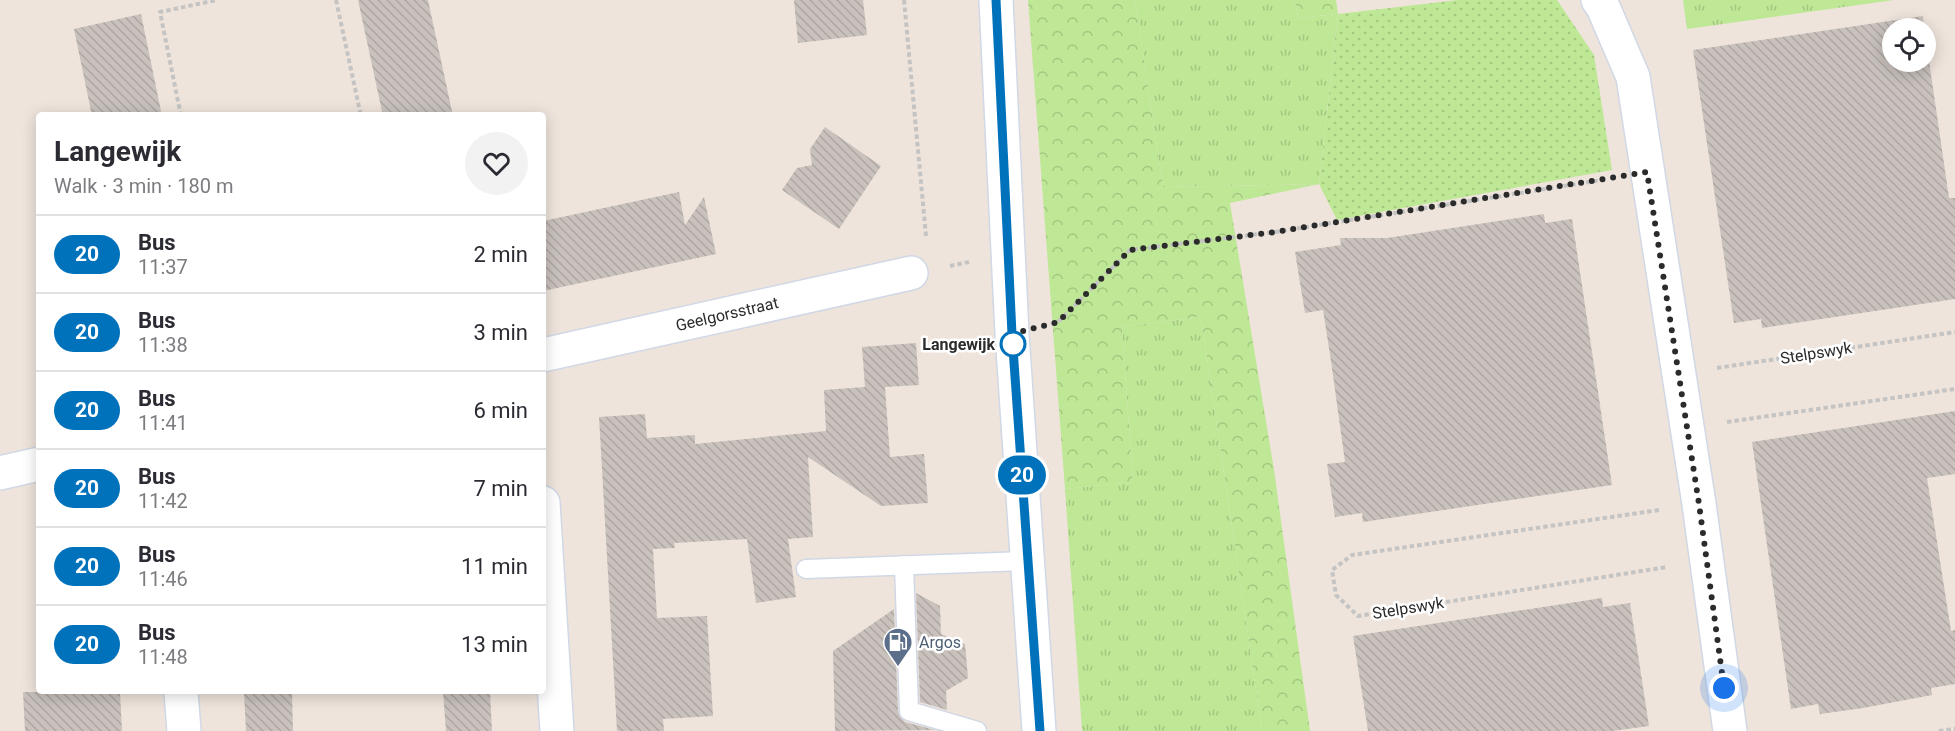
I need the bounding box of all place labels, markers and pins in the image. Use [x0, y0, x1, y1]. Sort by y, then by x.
marker: Langewijk [1000, 331, 1026, 357]
place label: Langewijk [922, 335, 995, 354]
fuel station icon: Argos [882, 626, 914, 668]
place label: Argos [919, 633, 961, 652]

